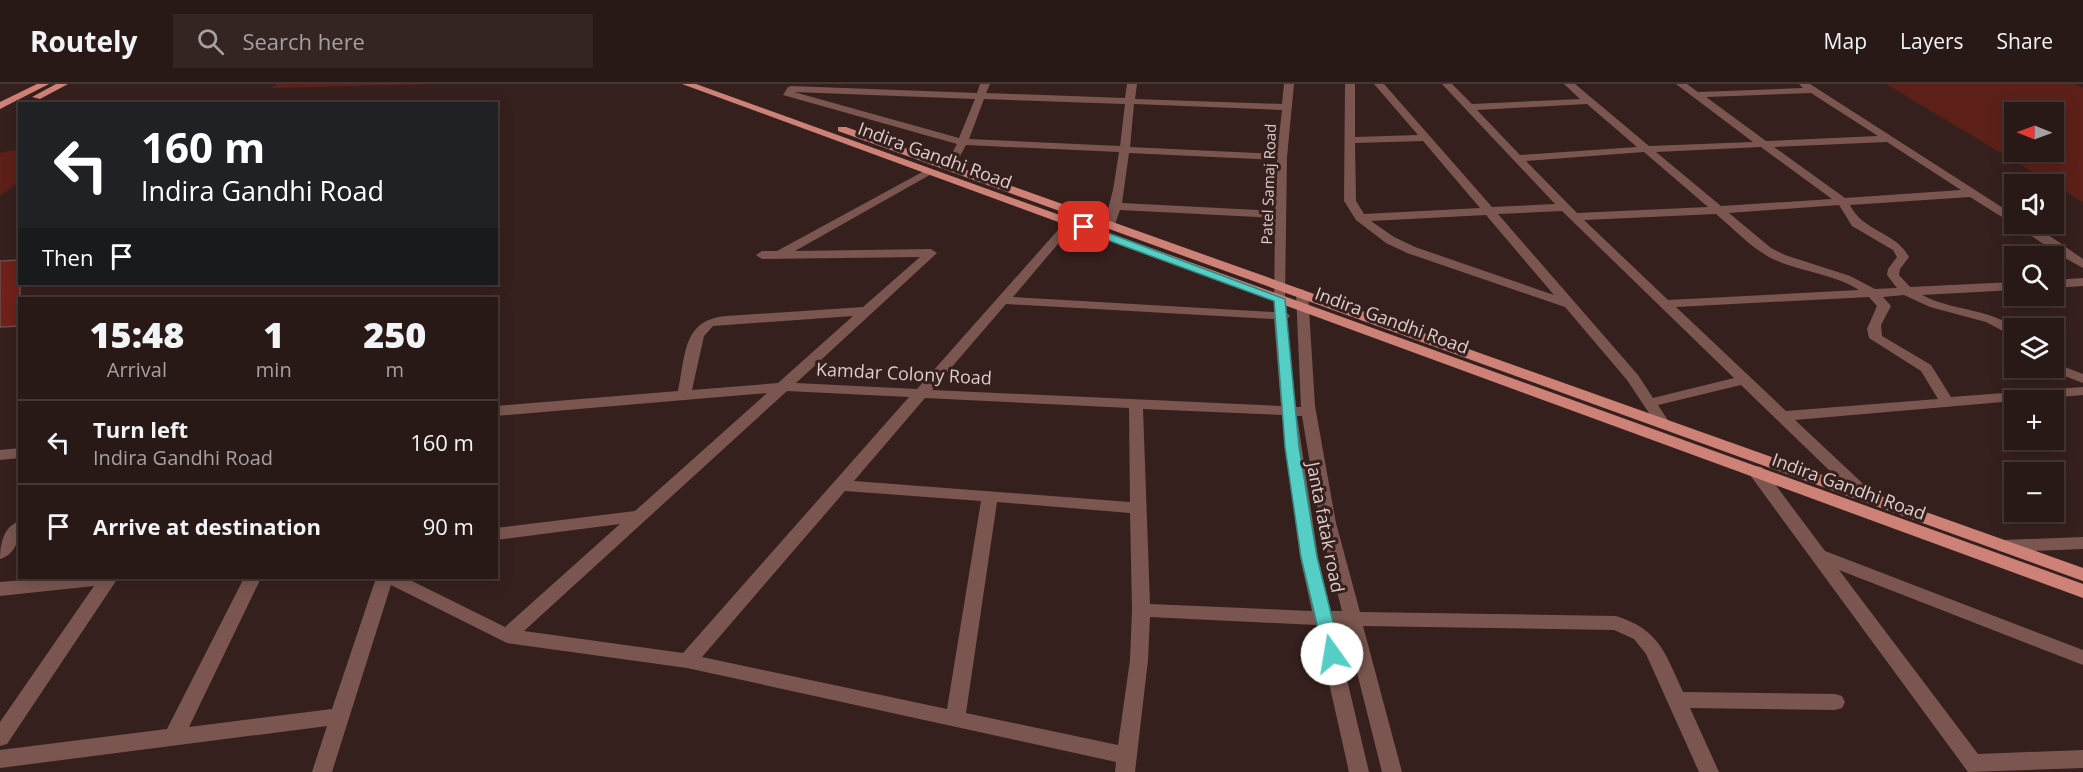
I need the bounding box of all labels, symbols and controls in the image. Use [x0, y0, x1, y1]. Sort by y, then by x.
search box [173, 14, 593, 68]
text: Routely [30, 22, 137, 60]
icon: search [194, 25, 227, 58]
text: Search here [242, 26, 365, 56]
text: Map [1824, 27, 1867, 55]
text: Layers [1900, 27, 1964, 55]
text: Share [1997, 27, 2053, 55]
north arrow [2004, 102, 2064, 162]
map controls [2004, 102, 2064, 522]
street label: Indira Gandhi Road [855, 116, 1015, 194]
text: 160 m [141, 118, 265, 175]
street label: Patel Samaj Road [1256, 123, 1280, 245]
icon: left [42, 126, 120, 204]
text: Indira Gandhi Road [141, 172, 384, 209]
button: sound [2004, 174, 2064, 234]
pin [1058, 201, 1109, 252]
icon: arrive [1067, 210, 1100, 243]
icon: arrive [105, 240, 138, 273]
text: Then [42, 242, 93, 272]
button: search [2004, 246, 2064, 306]
street label: Indira Gandhi Road [1312, 281, 1472, 359]
text: 15:48 [90, 310, 184, 359]
text: 1 [263, 310, 284, 359]
text: 250 [363, 310, 426, 359]
button: layers [2004, 318, 2064, 378]
text: Arrival [107, 356, 167, 383]
text: min [256, 356, 292, 383]
text: m [386, 356, 404, 383]
street label: Kamdar Colony Road [816, 356, 992, 390]
button: + [2004, 390, 2064, 450]
text: Turn left [93, 414, 188, 444]
icon: left [42, 426, 75, 459]
text: 160 m [410, 427, 474, 457]
text: Indira Gandhi Road [93, 444, 273, 471]
street label: Indira Gandhi Road [1769, 447, 1929, 525]
street label: Janta fatak road [1301, 458, 1350, 594]
button: − [2004, 462, 2064, 522]
icon: arrive [42, 510, 75, 543]
text: Arrive at destination [93, 511, 321, 541]
text: 90 m [423, 511, 474, 541]
position arrow [1300, 622, 1364, 686]

